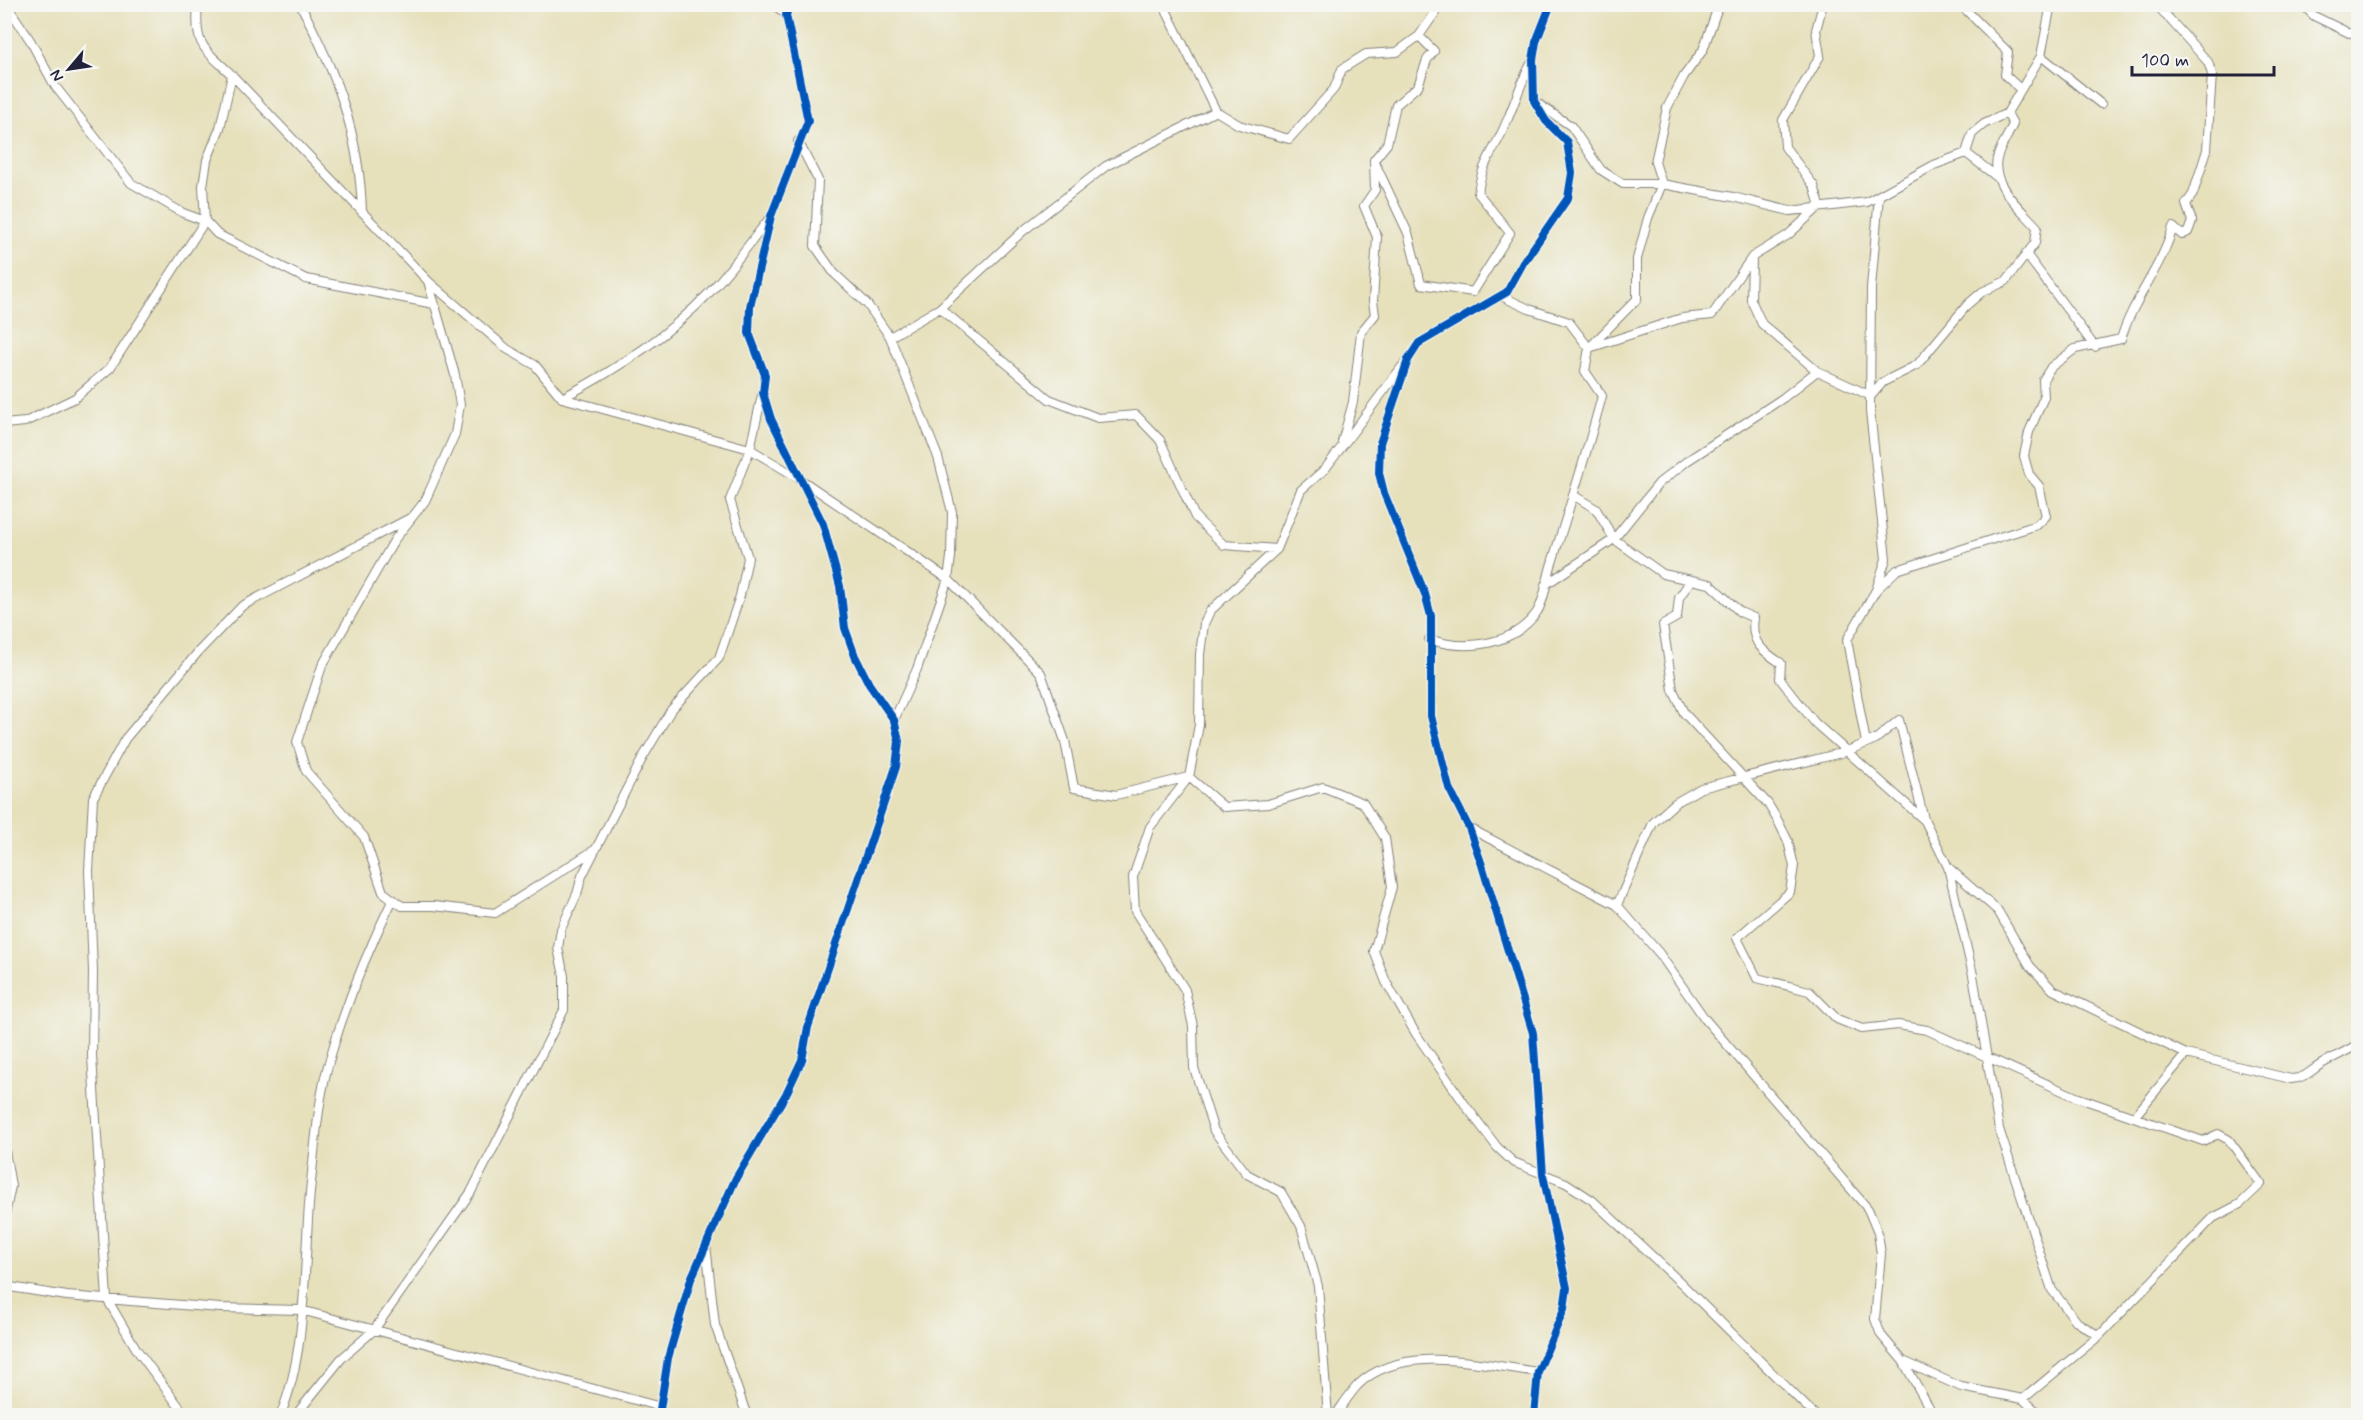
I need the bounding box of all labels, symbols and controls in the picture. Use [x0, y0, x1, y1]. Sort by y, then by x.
north arrow [39, 39, 99, 99]
scale bar [2132, 39, 2274, 77]
text: 100 m [2141, 49, 2189, 73]
text: N [45, 66, 69, 85]

